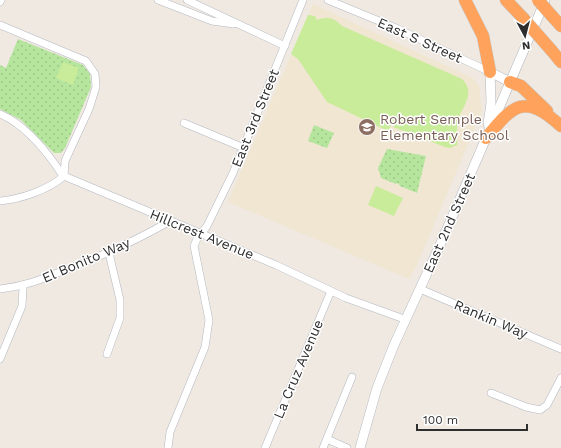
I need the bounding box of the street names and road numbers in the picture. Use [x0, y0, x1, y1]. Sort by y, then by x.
street label: East S Street [375, 14, 465, 66]
street label: East 3rd Street [228, 67, 282, 169]
street label: East 2nd Street [420, 171, 478, 275]
street label: Hillcrest Avenue [148, 206, 256, 262]
street label: El Bonito Way [40, 234, 133, 286]
street label: Rankin Way [452, 296, 531, 342]
street label: La Cruz Avenue [270, 317, 326, 421]

